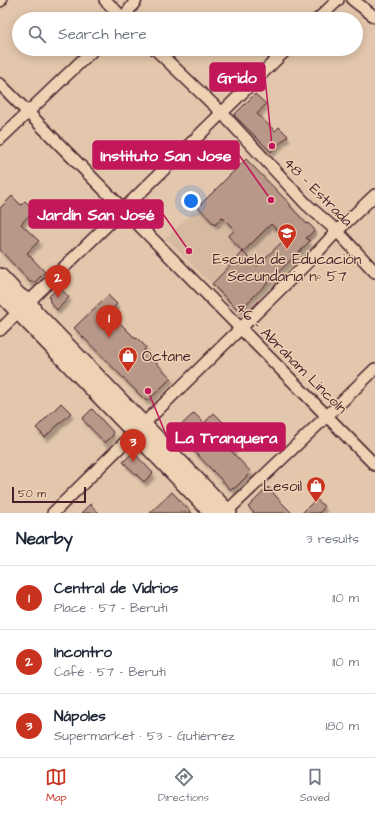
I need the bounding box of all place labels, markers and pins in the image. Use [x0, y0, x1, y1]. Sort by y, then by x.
callout: Grido [210, 63, 265, 91]
callout: Instituto San Jose [93, 141, 239, 169]
callout: Jardín San José [29, 200, 163, 228]
school or university icon: Escuela de Educación Secundaria nº 57 [276, 222, 298, 250]
place label: Escuela de Educación Secundaria nº 57 [213, 249, 362, 287]
pin: 2 [45, 265, 71, 298]
pin: 1 [96, 305, 122, 338]
shop icon: Octane [117, 345, 139, 373]
place label: Octane [142, 346, 191, 367]
callout: La Tranquera [167, 423, 285, 451]
pin: 3 [120, 429, 146, 462]
shop icon: Lesoil [305, 475, 327, 503]
place label: Lesoil [263, 476, 302, 497]

